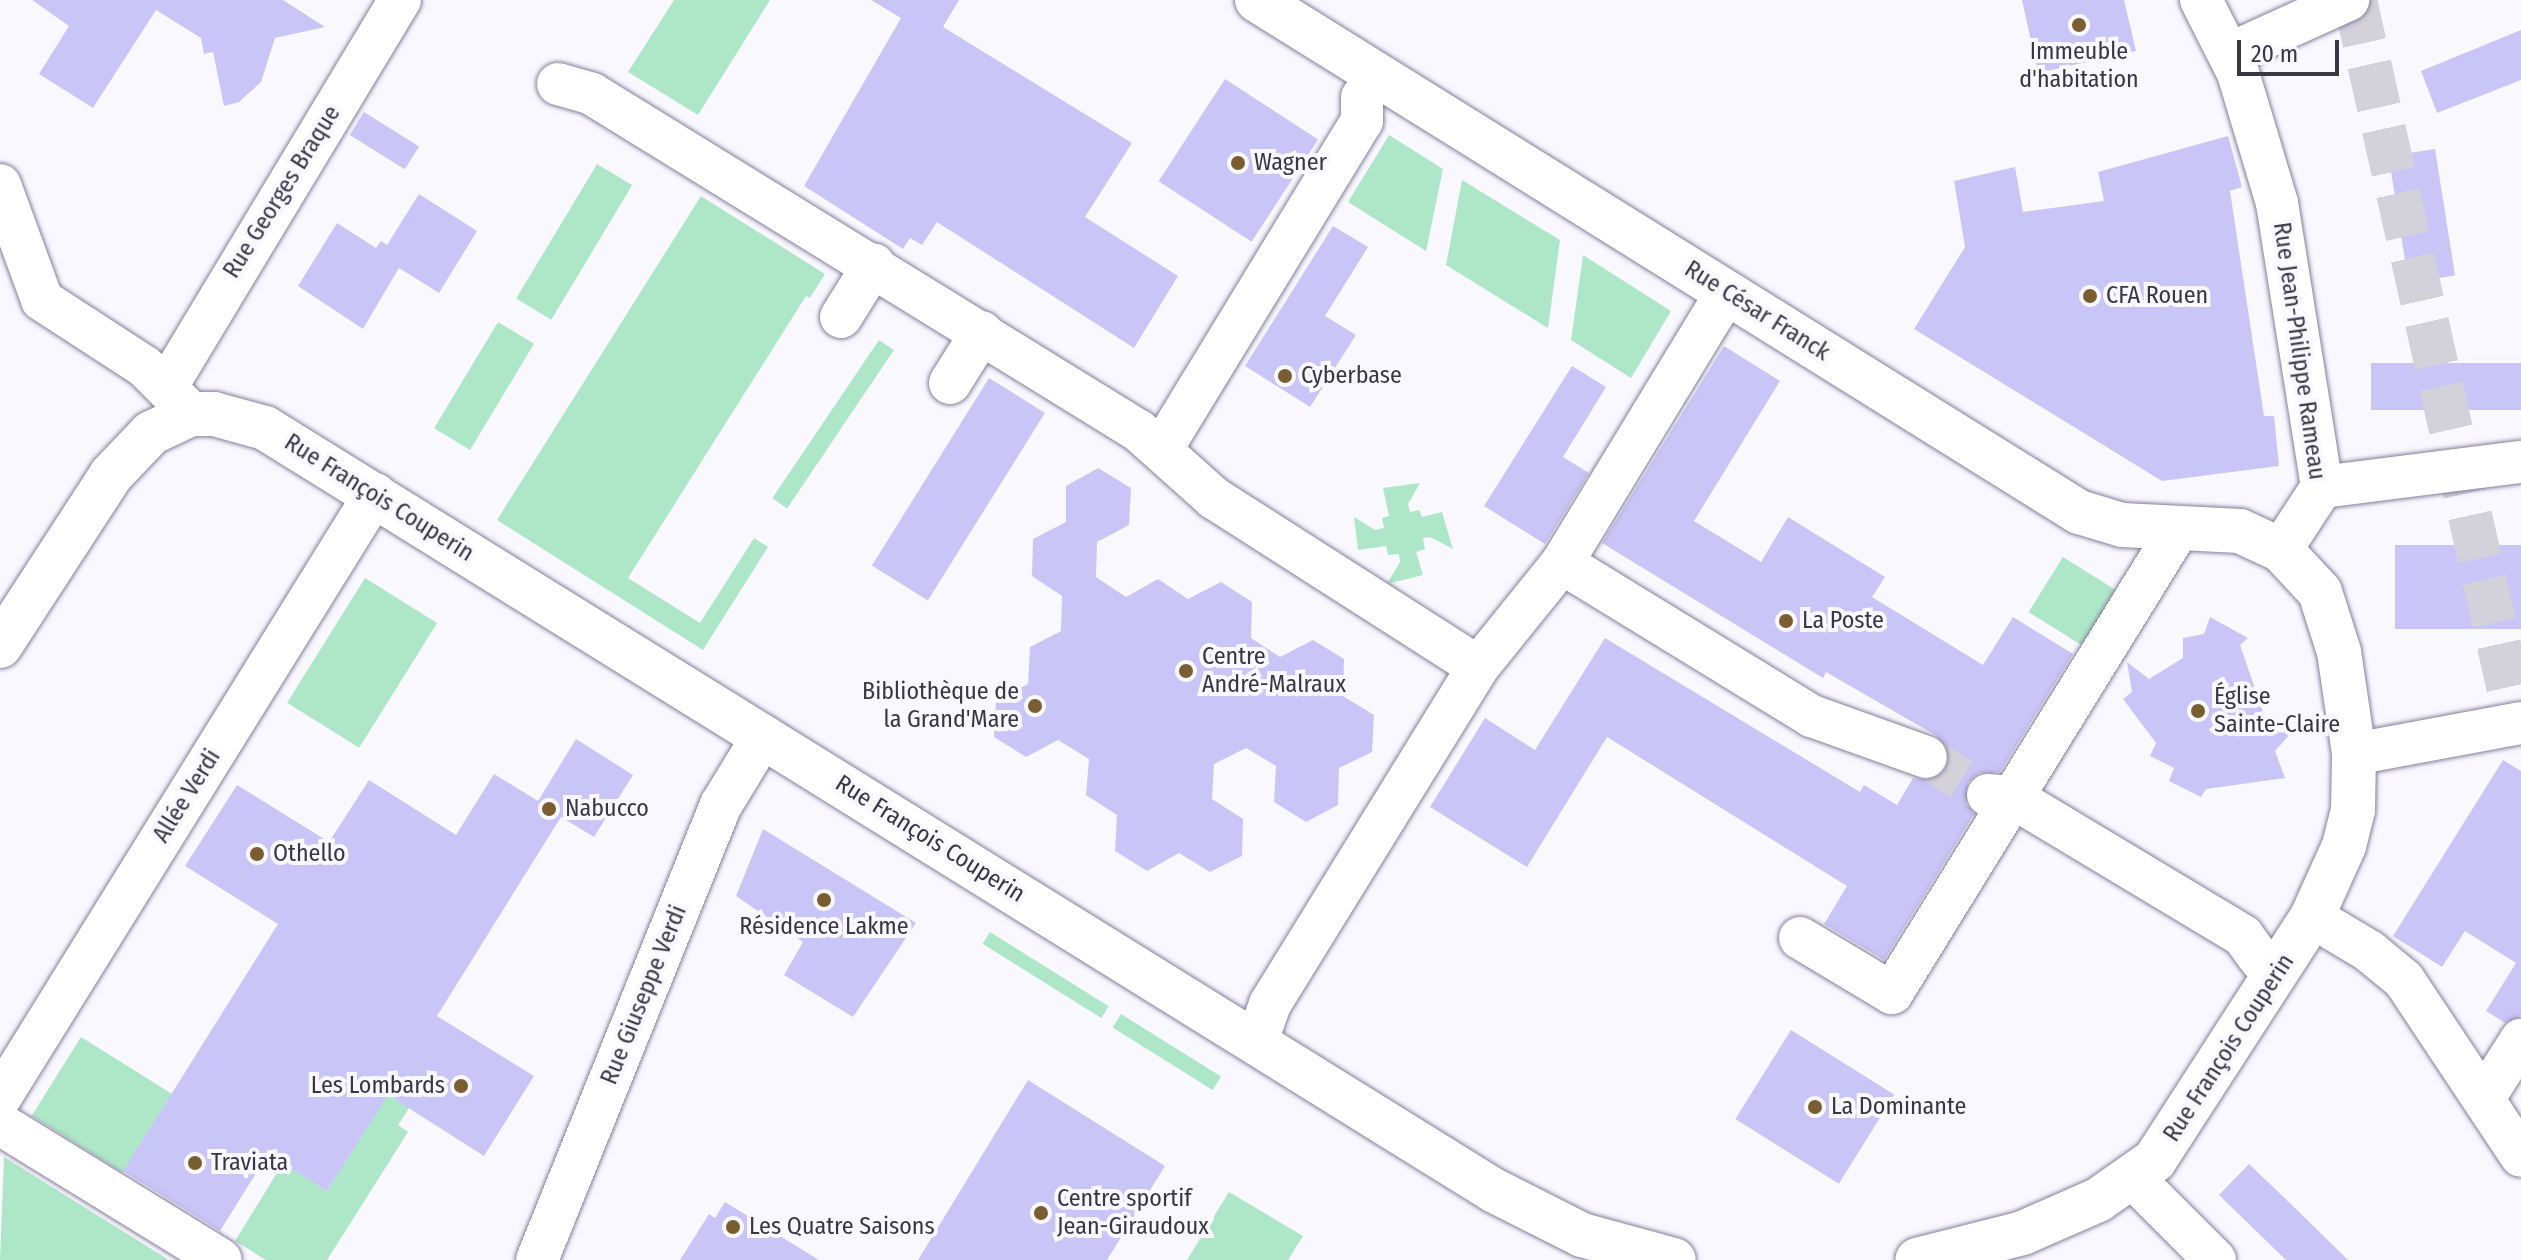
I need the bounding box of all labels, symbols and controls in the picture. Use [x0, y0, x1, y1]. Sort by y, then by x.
marker: Immeuble d'habitation [2070, 16, 2088, 34]
scale bar [2241, 24, 2343, 74]
place label: Immeuble d'habitation [2019, 38, 2139, 94]
text: 20 m [2251, 40, 2298, 68]
street label: Rue Georges Braque [217, 100, 347, 284]
place label: Wagner [1254, 149, 1327, 177]
marker: Wagner [1229, 154, 1247, 172]
street label: Rue Jean-Philippe Rameau [2267, 220, 2331, 482]
street label: Rue César Franck [1679, 255, 1835, 367]
place label: CFA Rouen [2106, 282, 2208, 310]
marker: CFA Rouen [2081, 287, 2099, 305]
place label: Cyberbase [1301, 362, 1402, 390]
marker: Cyberbase [1276, 367, 1294, 385]
street label: Rue François Couperin [279, 428, 479, 568]
place label: La Poste [1802, 607, 1884, 635]
marker: La Poste [1777, 612, 1795, 630]
place label: Centre André-Malraux [1202, 643, 1346, 699]
marker: Centre André-Malraux [1177, 662, 1195, 680]
place label: Bibliothèque de la Grand'Mare [862, 678, 1019, 734]
place label: Église Sainte-Claire [2214, 683, 2340, 739]
marker: Bibliothèque de la Grand'Mare [1026, 697, 1044, 715]
marker: Église Sainte-Claire [2189, 702, 2207, 720]
street label: Allée Verdi [147, 744, 227, 848]
street label: Rue François Couperin [830, 769, 1030, 909]
place label: Nabucco [565, 795, 649, 823]
marker: Nabucco [540, 800, 558, 818]
place label: Othello [273, 840, 346, 868]
marker: Othello [248, 845, 266, 863]
marker: Résidence Lakme [815, 891, 833, 909]
street label: Rue Giuseppe Verdi [595, 901, 693, 1089]
place label: Résidence Lakme [739, 913, 909, 941]
street label: Rue François Couperin [2158, 949, 2300, 1147]
place label: Les Lombards [311, 1072, 445, 1100]
marker: Les Lombards [452, 1077, 470, 1095]
place label: La Dominante [1831, 1093, 1966, 1121]
marker: La Dominante [1806, 1098, 1824, 1116]
place label: Traviata [211, 1149, 288, 1177]
marker: Traviata [186, 1154, 204, 1172]
place label: Centre sportif Jean-Giraudoux [1057, 1185, 1209, 1241]
marker: Centre sportif Jean-Giraudoux [1032, 1204, 1050, 1222]
place label: Les Quatre Saisons [749, 1213, 935, 1241]
marker: Les Quatre Saisons [724, 1218, 742, 1236]

